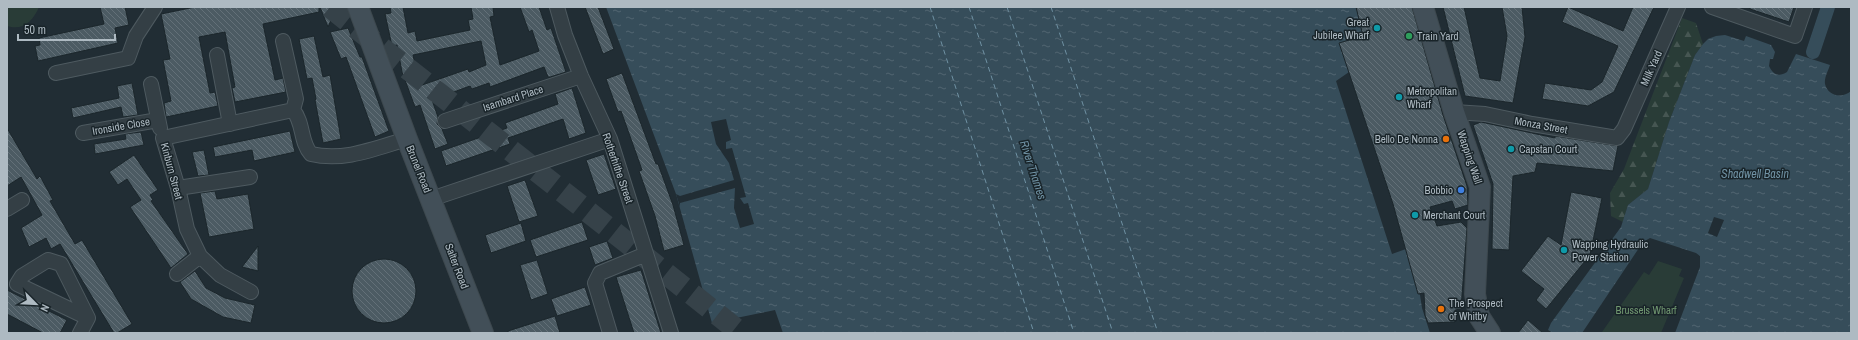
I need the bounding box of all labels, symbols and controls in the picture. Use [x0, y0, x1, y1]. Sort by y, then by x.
place label: Great Jubilee Wharf [1313, 15, 1369, 42]
scale bar [18, 16, 115, 42]
text: 50 m [24, 22, 46, 38]
marker: Great Jubilee Wharf [1372, 23, 1382, 33]
place label: Train Yard [1417, 29, 1458, 43]
marker: Train Yard [1404, 31, 1414, 41]
street label: Milk Yard [1637, 48, 1665, 88]
street label: Isambard Place [481, 82, 545, 114]
place label: Metropolitan Wharf [1407, 84, 1457, 111]
marker: Metropolitan Wharf [1394, 92, 1404, 102]
street label: Monza Street [1513, 113, 1569, 137]
street label: Ironside Close [91, 114, 151, 138]
street label: Wapping Wall [1454, 128, 1486, 186]
street label: Rotherhithe Street [599, 131, 637, 206]
place label: Bello De Nonna [1375, 132, 1438, 146]
marker: Bello De Nonna [1441, 134, 1451, 144]
water label: River Thames [1016, 138, 1050, 202]
street label: Kinburn Street [158, 141, 186, 201]
place label: Capstan Court [1519, 142, 1578, 156]
street label: Brunel Road [403, 143, 435, 195]
marker: Capstan Court [1506, 144, 1516, 154]
water label: Shadwell Basin [1721, 166, 1789, 182]
place label: Bobbio [1424, 183, 1453, 197]
marker: Bobbio [1456, 185, 1466, 195]
place label: Merchant Court [1423, 208, 1486, 222]
marker: Merchant Court [1410, 210, 1420, 220]
place label: Wapping Hydraulic Power Station [1572, 237, 1649, 264]
street label: Salter Road [442, 241, 472, 291]
marker: Wapping Hydraulic Power Station [1559, 245, 1569, 255]
north arrow [16, 284, 56, 324]
place label: The Prospect of Whitby [1449, 296, 1503, 323]
text: N [37, 302, 53, 314]
park label: Brussels Wharf [1615, 303, 1677, 317]
marker: The Prospect of Whitby [1436, 304, 1446, 314]

